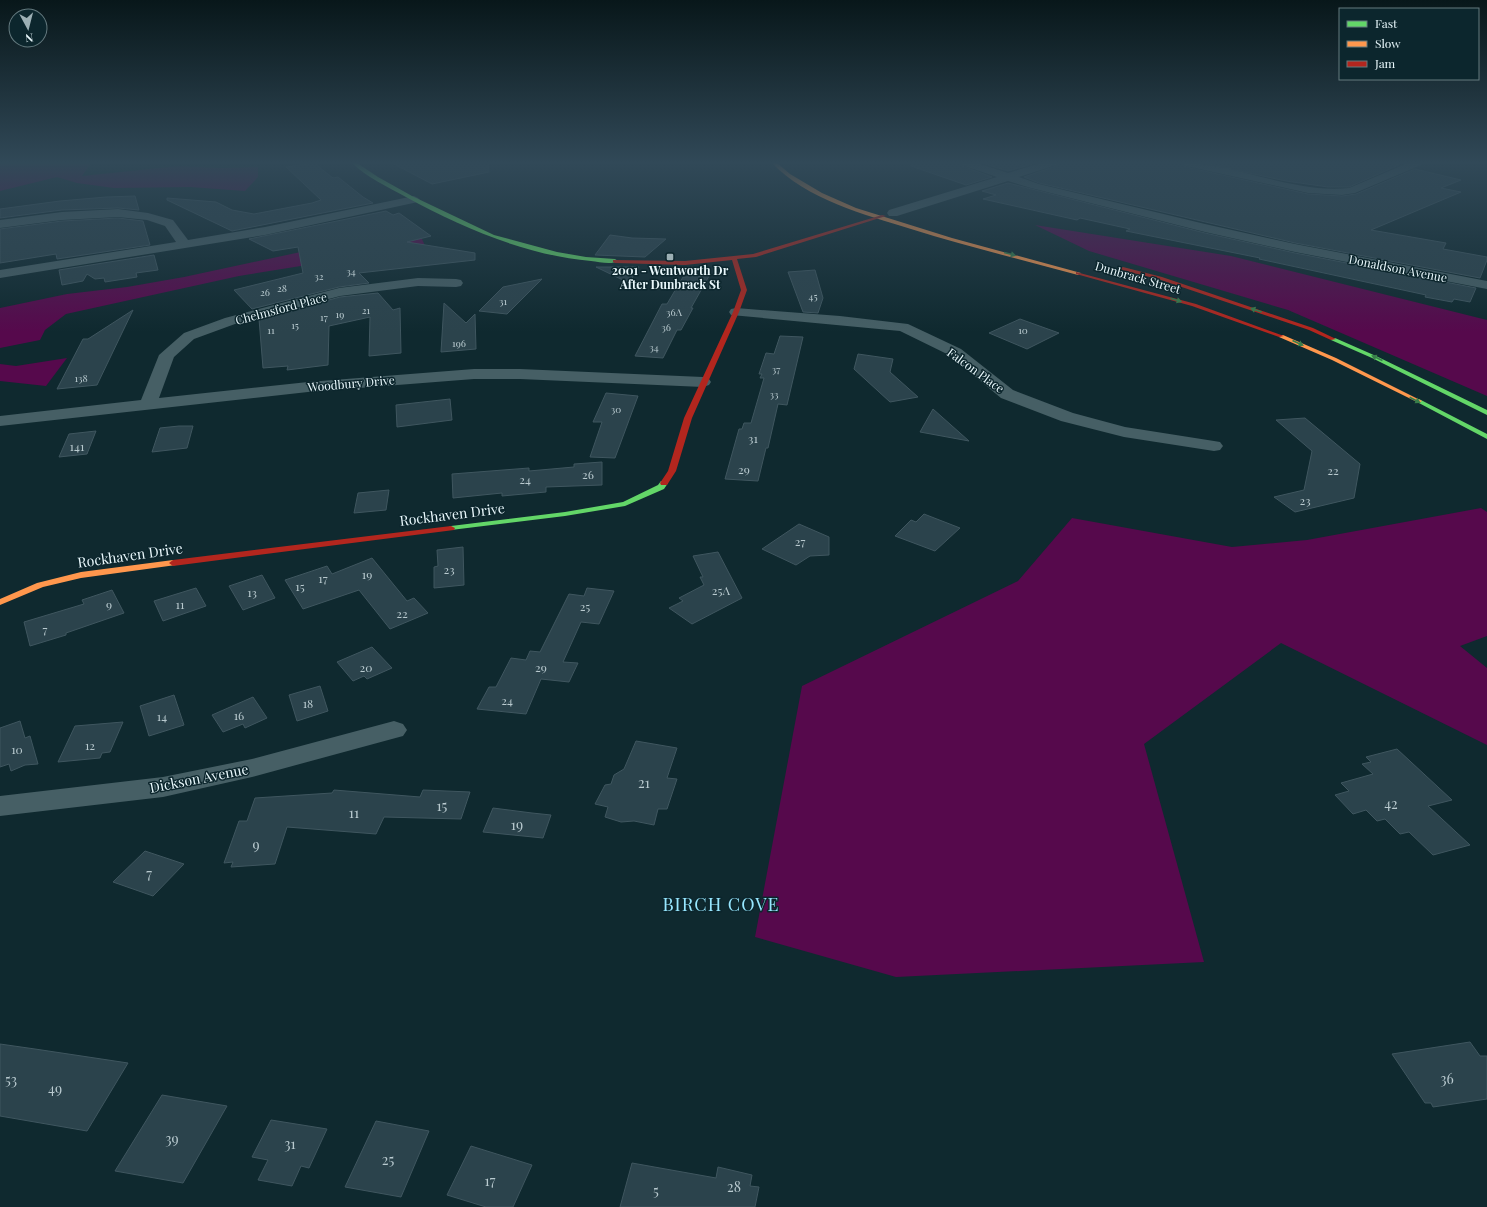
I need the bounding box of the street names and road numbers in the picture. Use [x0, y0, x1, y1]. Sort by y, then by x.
street label: Donaldson Avenue [1347, 251, 1449, 285]
street label: Dunbrack Street [1093, 257, 1183, 297]
street label: Chelmsford Place [233, 288, 329, 328]
street label: Falcon Place [944, 344, 1008, 396]
street label: Woodbury Drive [306, 371, 395, 395]
street label: Rockhaven Drive [398, 498, 506, 530]
street label: Rockhaven Drive [76, 538, 184, 572]
street label: Dickson Avenue [148, 759, 250, 797]

